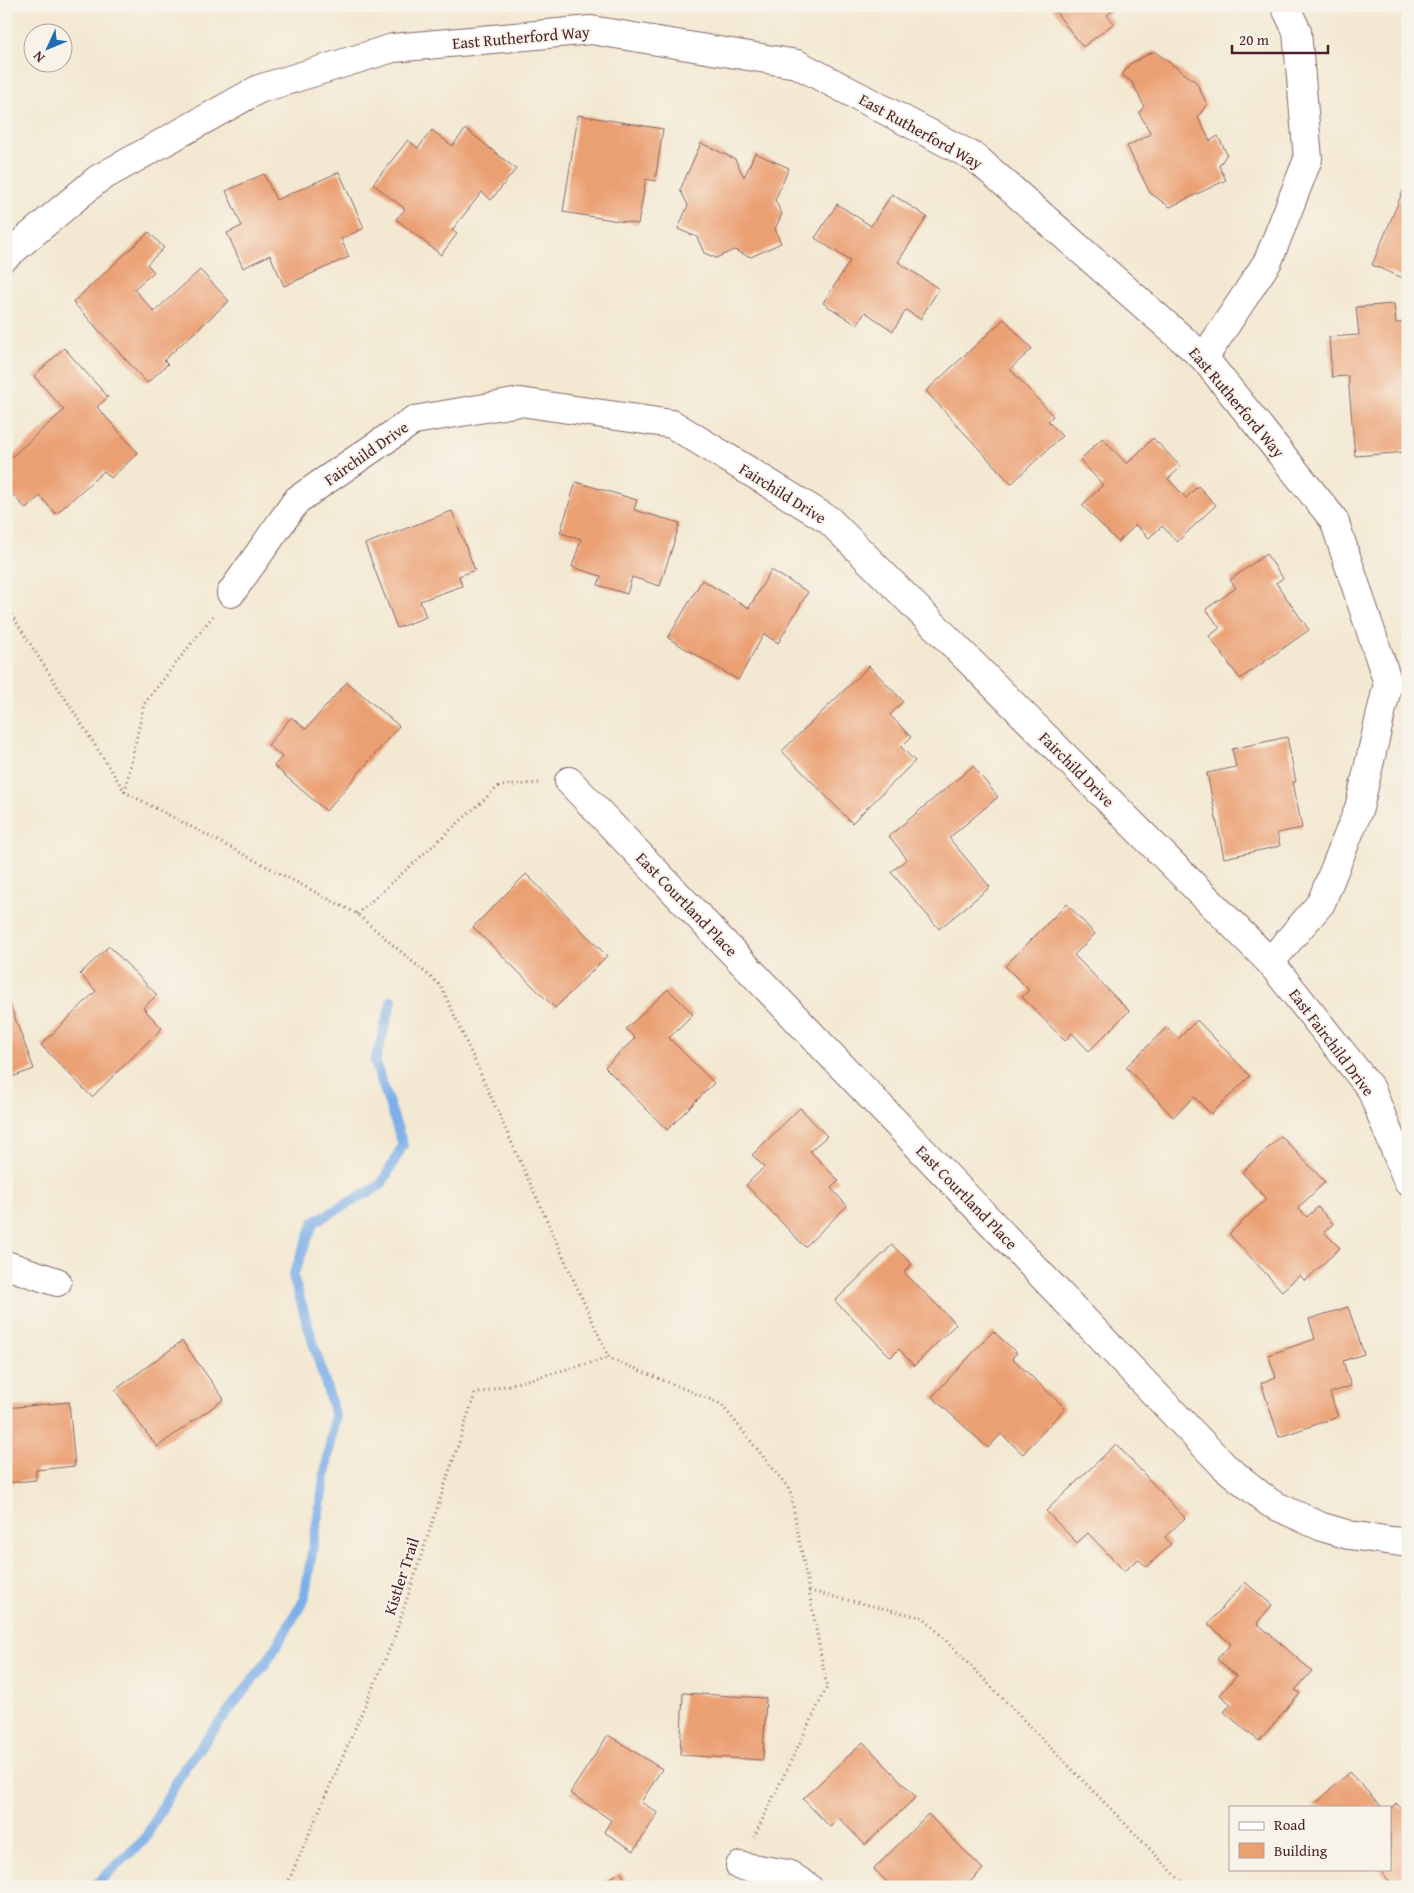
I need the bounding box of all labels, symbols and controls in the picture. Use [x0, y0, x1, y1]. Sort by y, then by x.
street label: East Rutherford Way [451, 19, 591, 55]
north arrow [22, 22, 72, 72]
scale bar [1232, 22, 1328, 54]
text: 20 m [1239, 29, 1270, 50]
text: N [28, 46, 49, 67]
street label: East Rutherford Way [855, 87, 987, 175]
street label: East Rutherford Way [1183, 341, 1291, 463]
street label: Fairchild Drive [319, 415, 413, 491]
street label: Fairchild Drive [735, 457, 831, 529]
street label: Fairchild Drive [1034, 726, 1120, 812]
street label: East Courtland Place [631, 846, 743, 962]
street label: East Fairchild Drive [1283, 983, 1381, 1101]
street label: East Courtland Place [911, 1139, 1023, 1255]
street label: Kistler Trail [377, 1534, 425, 1618]
legend [1229, 1806, 1392, 1870]
text: Road [1274, 1814, 1305, 1835]
text: Building [1274, 1840, 1328, 1861]

